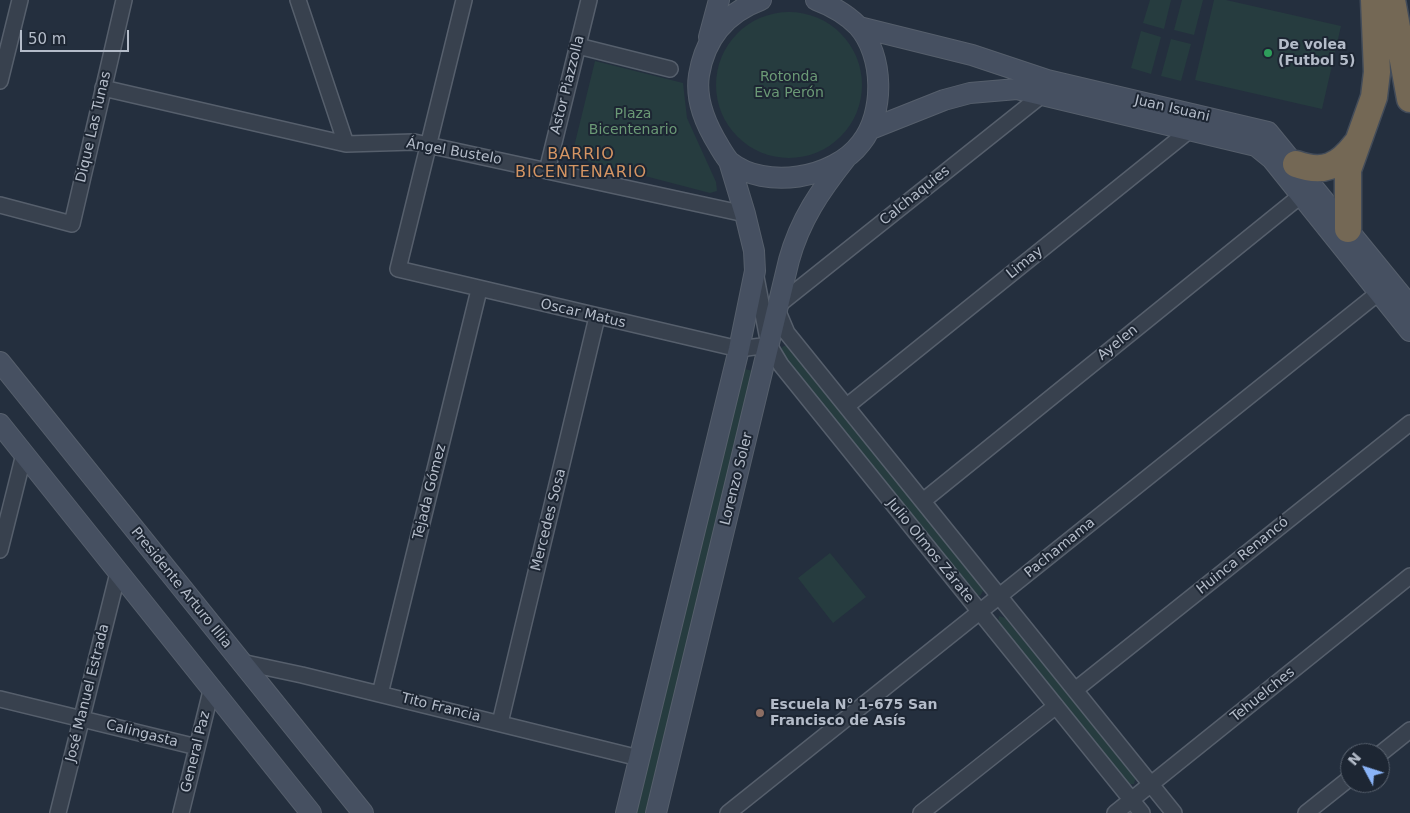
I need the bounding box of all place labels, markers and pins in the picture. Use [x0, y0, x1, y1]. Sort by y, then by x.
place label: De volea (Futbol 5) [1278, 37, 1355, 70]
marker: De volea (Futbol 5) [1262, 47, 1274, 59]
place label: Escuela N° 1-675 San Francisco de Asís [770, 697, 938, 730]
marker: Escuela N° 1-675 San Francisco de Asís [754, 707, 766, 719]

